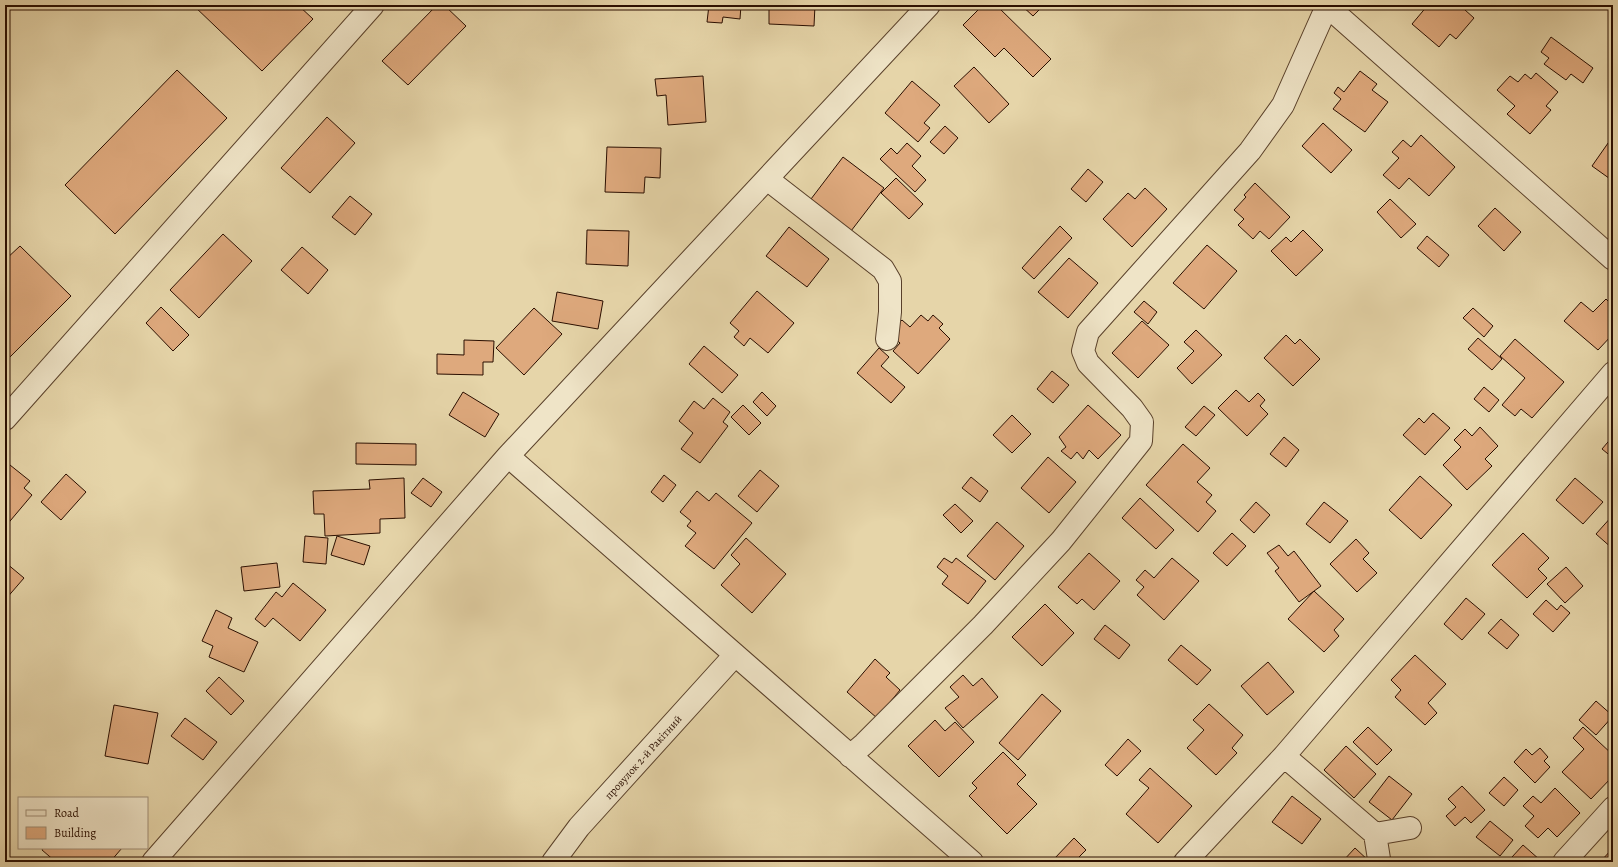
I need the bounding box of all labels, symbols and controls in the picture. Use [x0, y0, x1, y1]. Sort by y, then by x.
street label: провулок 2-й Ракітний [601, 712, 685, 803]
legend [18, 797, 148, 849]
text: Road [54, 805, 80, 821]
text: Building [54, 825, 96, 841]

